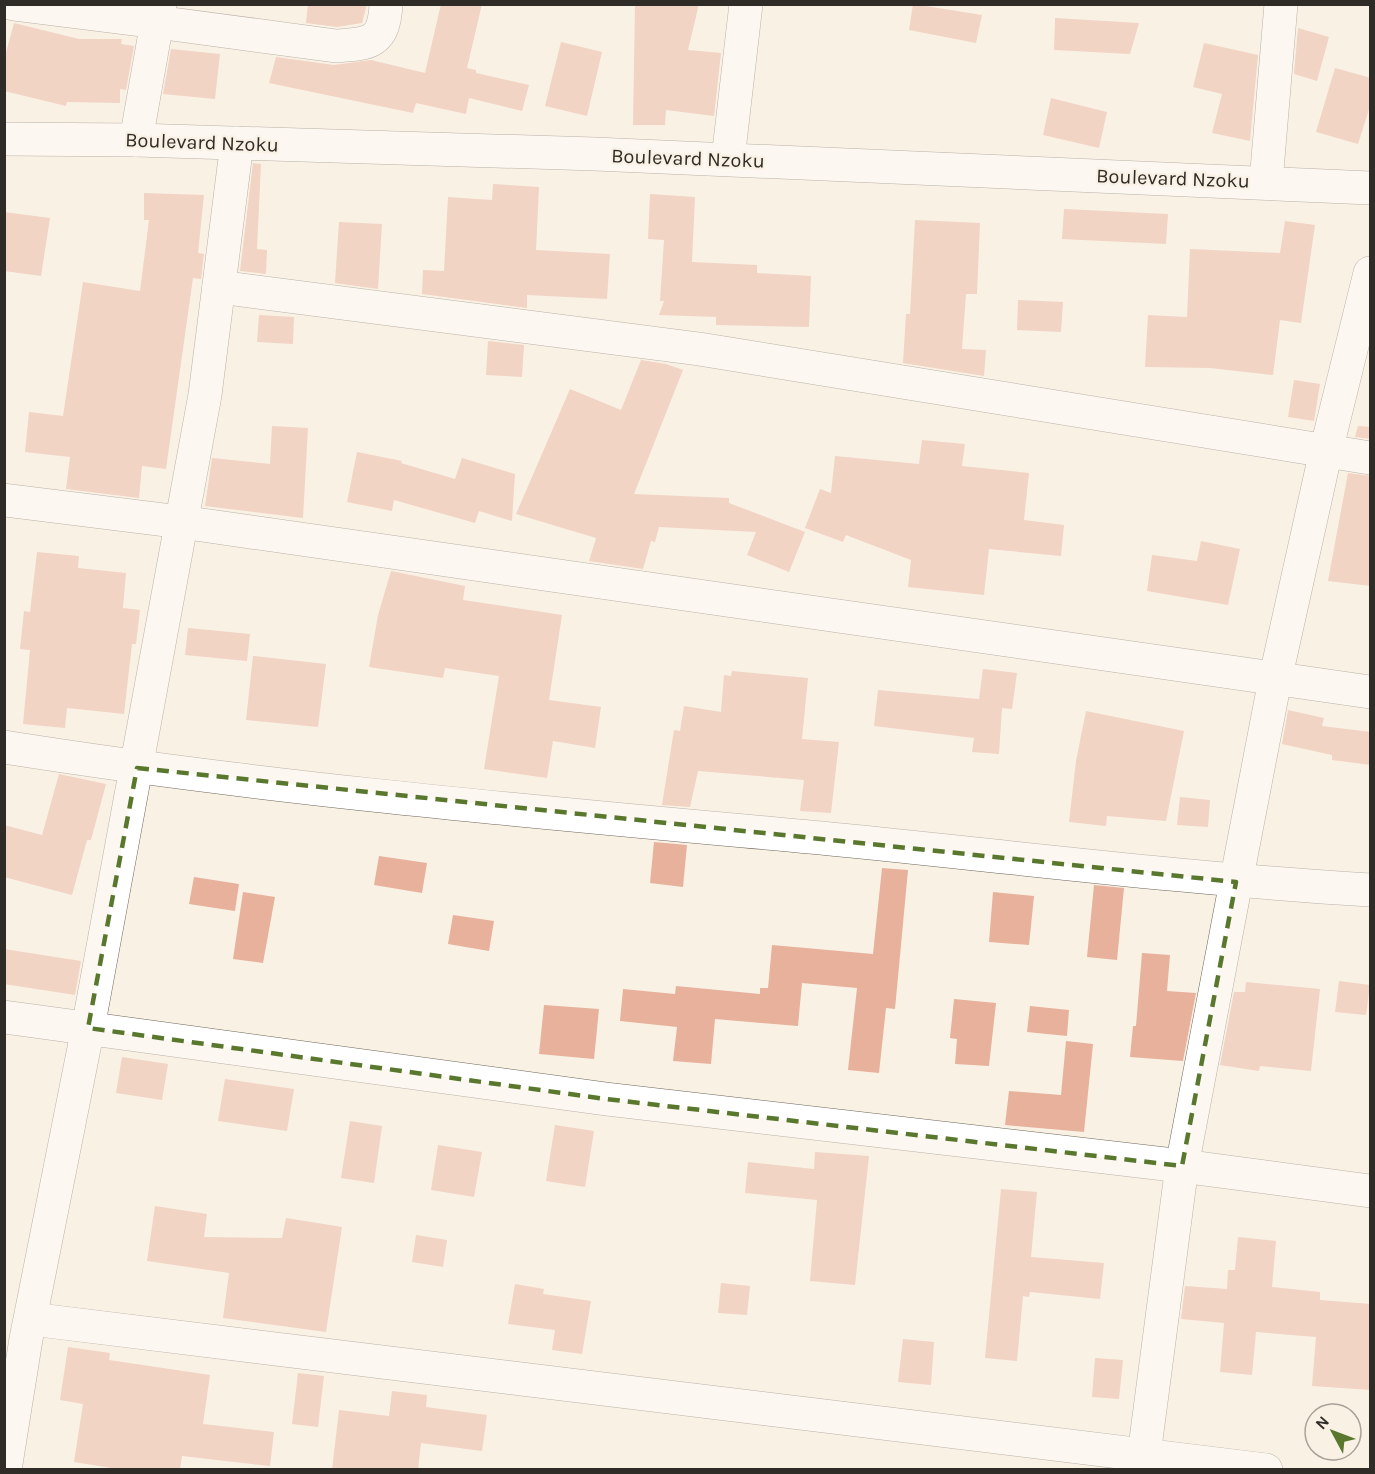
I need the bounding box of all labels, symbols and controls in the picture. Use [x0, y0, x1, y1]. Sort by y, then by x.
street label: Boulevard Nzoku [125, 128, 279, 157]
street label: Boulevard Nzoku [611, 144, 765, 173]
street label: Boulevard Nzoku [1096, 164, 1250, 193]
north arrow [1303, 1402, 1363, 1462]
text: N [1311, 1412, 1333, 1433]

